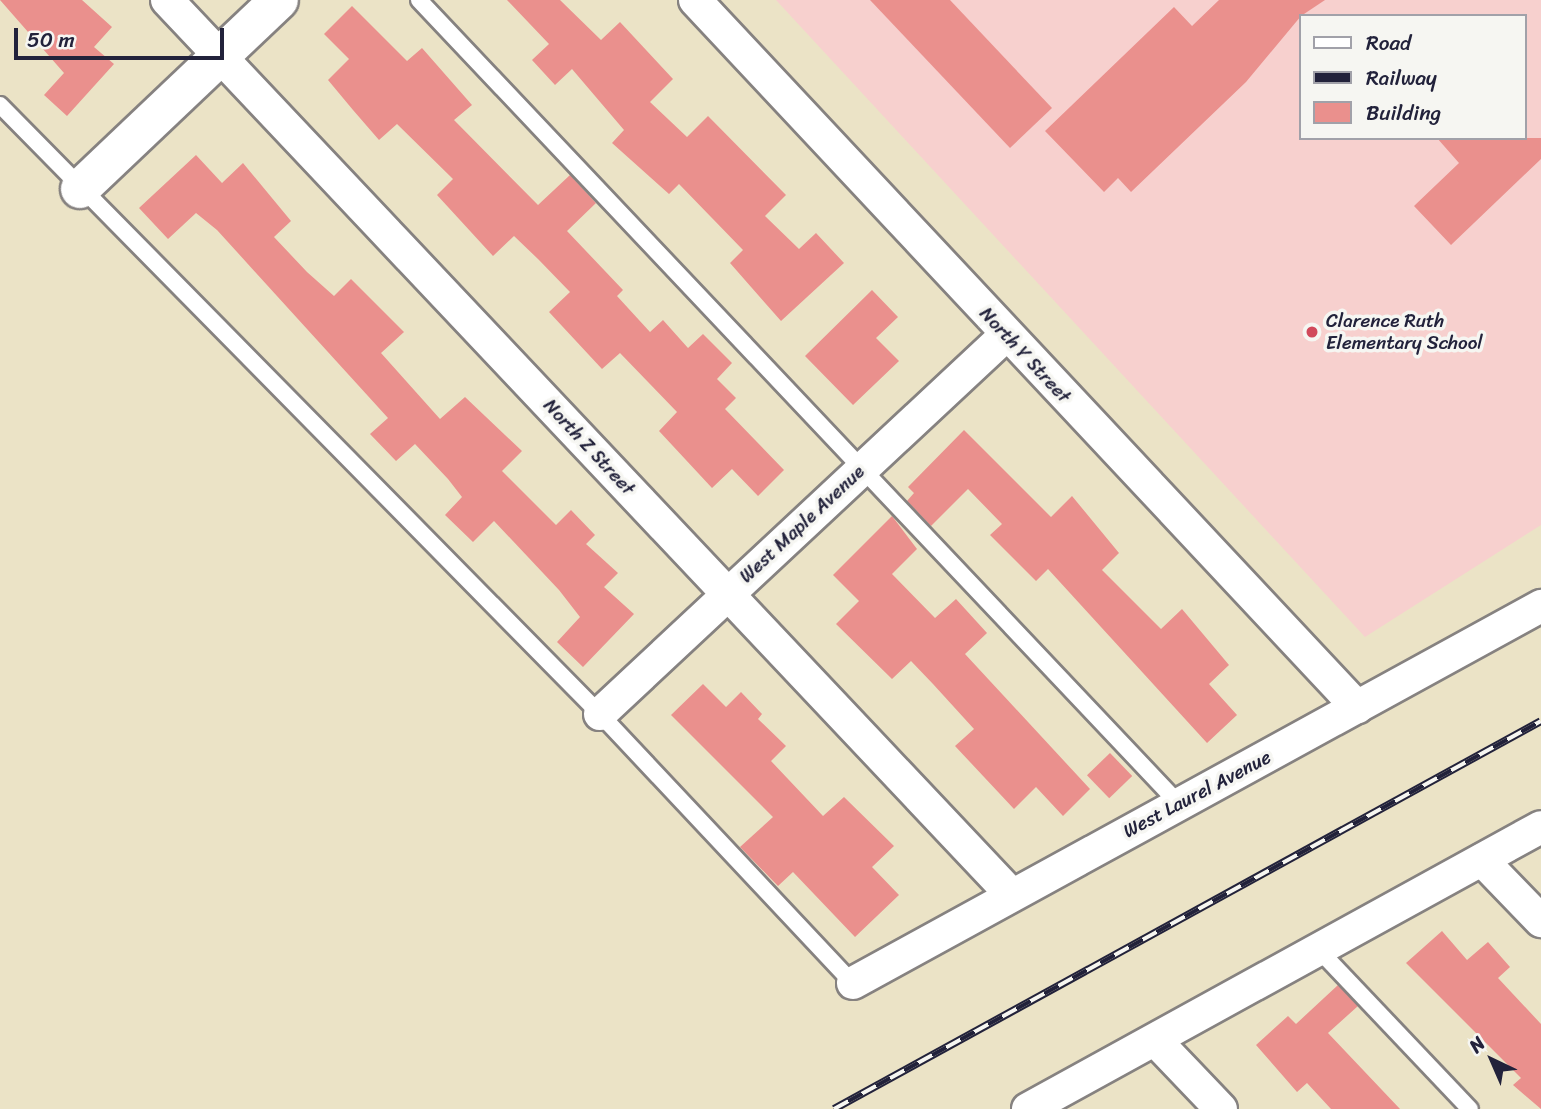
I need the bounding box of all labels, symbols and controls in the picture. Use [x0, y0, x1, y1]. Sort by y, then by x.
scale bar [18, 14, 228, 58]
legend [1300, 14, 1527, 140]
text: 50 m [27, 21, 75, 59]
text: Road [1366, 24, 1411, 62]
text: Railway [1366, 59, 1437, 97]
text: Building [1366, 94, 1441, 132]
street label: North Y Street [974, 302, 1076, 408]
place label: Clarence Ruth Elementary School [1326, 310, 1483, 354]
marker: Clarence Ruth Elementary School [1304, 324, 1320, 340]
street label: North Z Street [538, 393, 640, 501]
street label: West Maple Avenue [735, 460, 869, 588]
street label: West Laurel Avenue [1120, 746, 1274, 842]
north arrow [1457, 1025, 1527, 1095]
text: N [1461, 1028, 1493, 1061]

